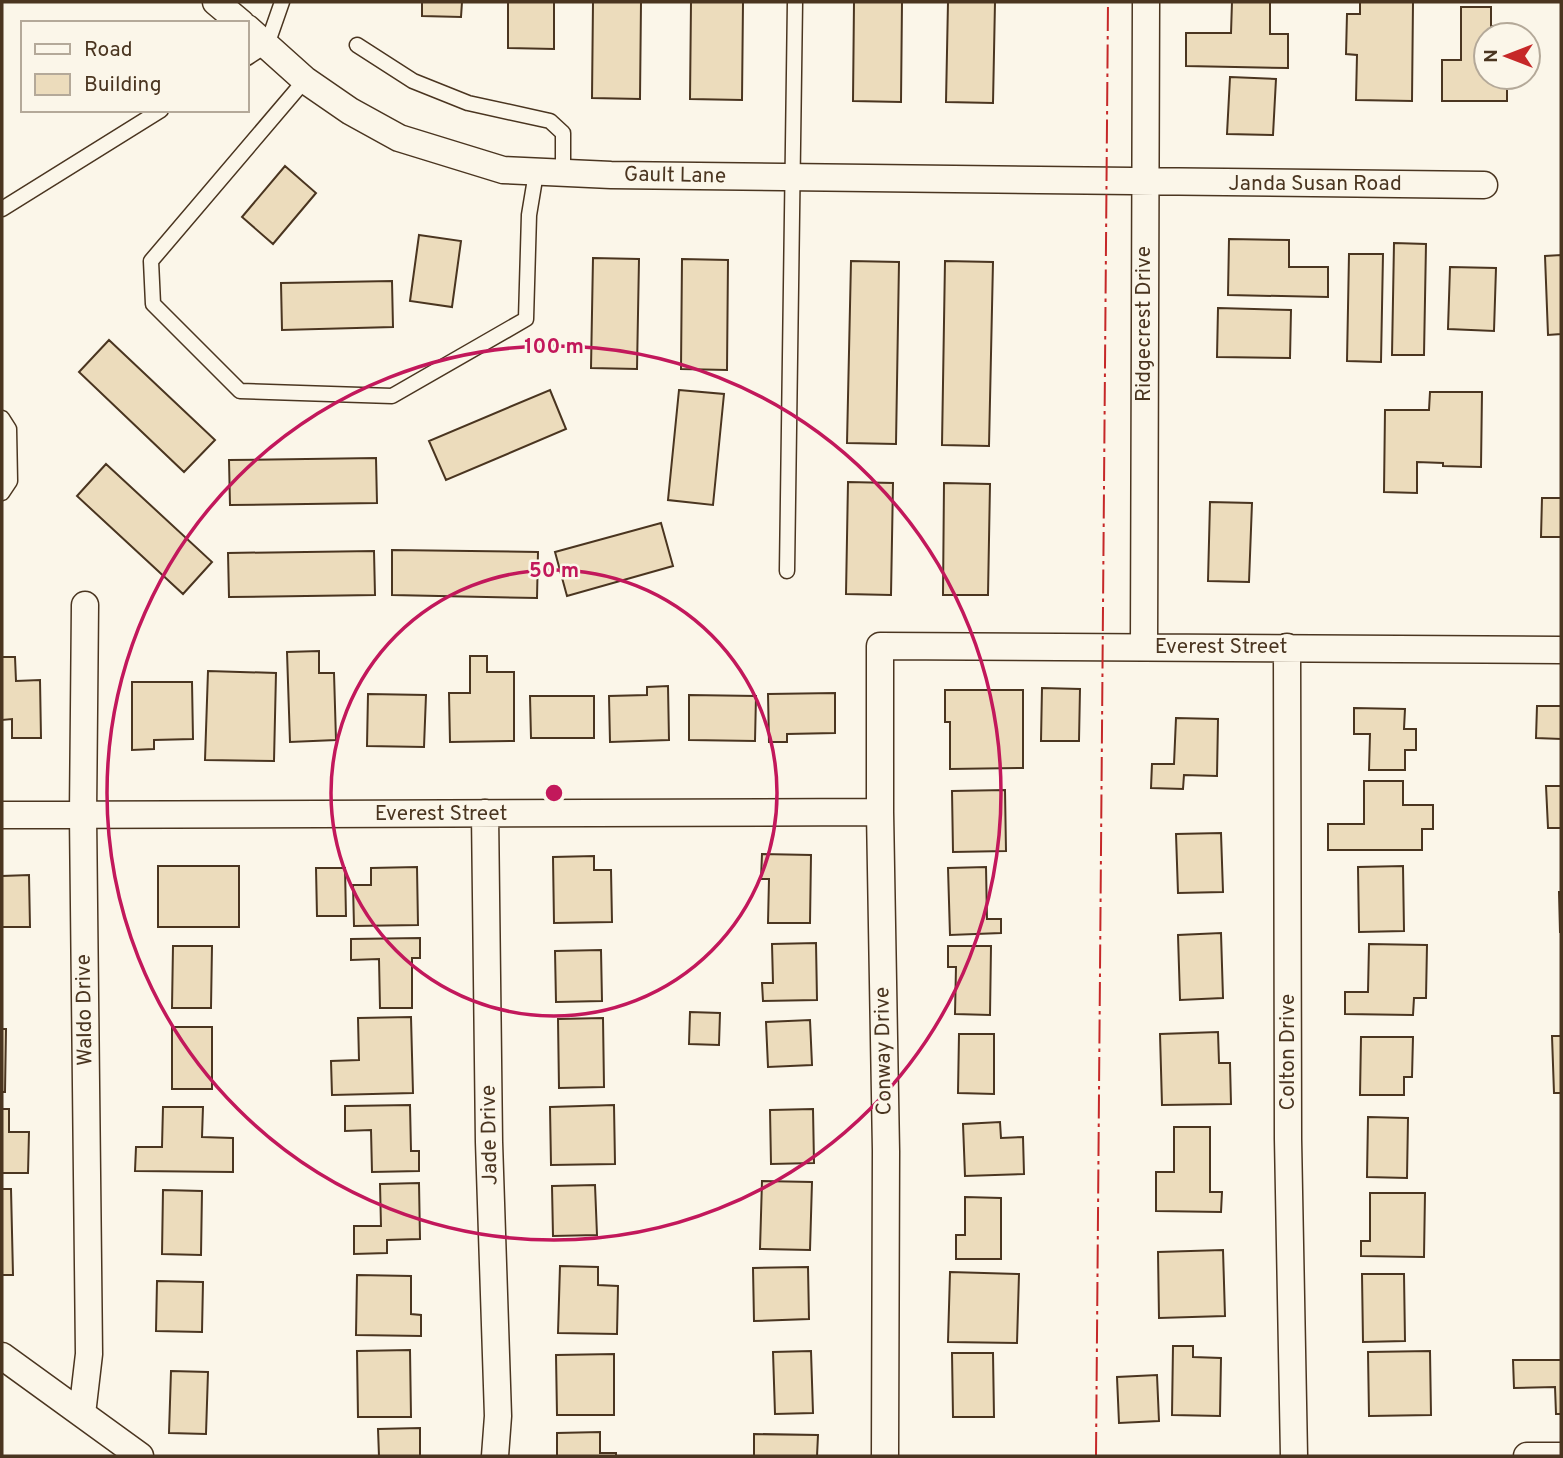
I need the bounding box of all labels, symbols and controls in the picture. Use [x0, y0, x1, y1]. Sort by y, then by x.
legend [21, 21, 248, 112]
north arrow [1472, 21, 1542, 91]
text: Road [84, 37, 133, 64]
text: N [1480, 49, 1504, 63]
text: Building [84, 72, 162, 99]
street label: Gault Lane [624, 162, 726, 190]
street label: Janda Susan Road [1228, 171, 1402, 198]
street label: Ridgecrest Drive [1131, 246, 1158, 402]
text: 100 m [524, 334, 584, 361]
text: 50 m [529, 558, 579, 585]
street label: Everest Street [1155, 634, 1287, 661]
centre of rings [542, 781, 566, 805]
street label: Everest Street [375, 801, 507, 828]
street label: Waldo Drive [71, 954, 99, 1066]
street label: Conway Drive [869, 987, 899, 1115]
street label: Colton Drive [1275, 994, 1302, 1110]
street label: Jade Drive [476, 1084, 504, 1186]

